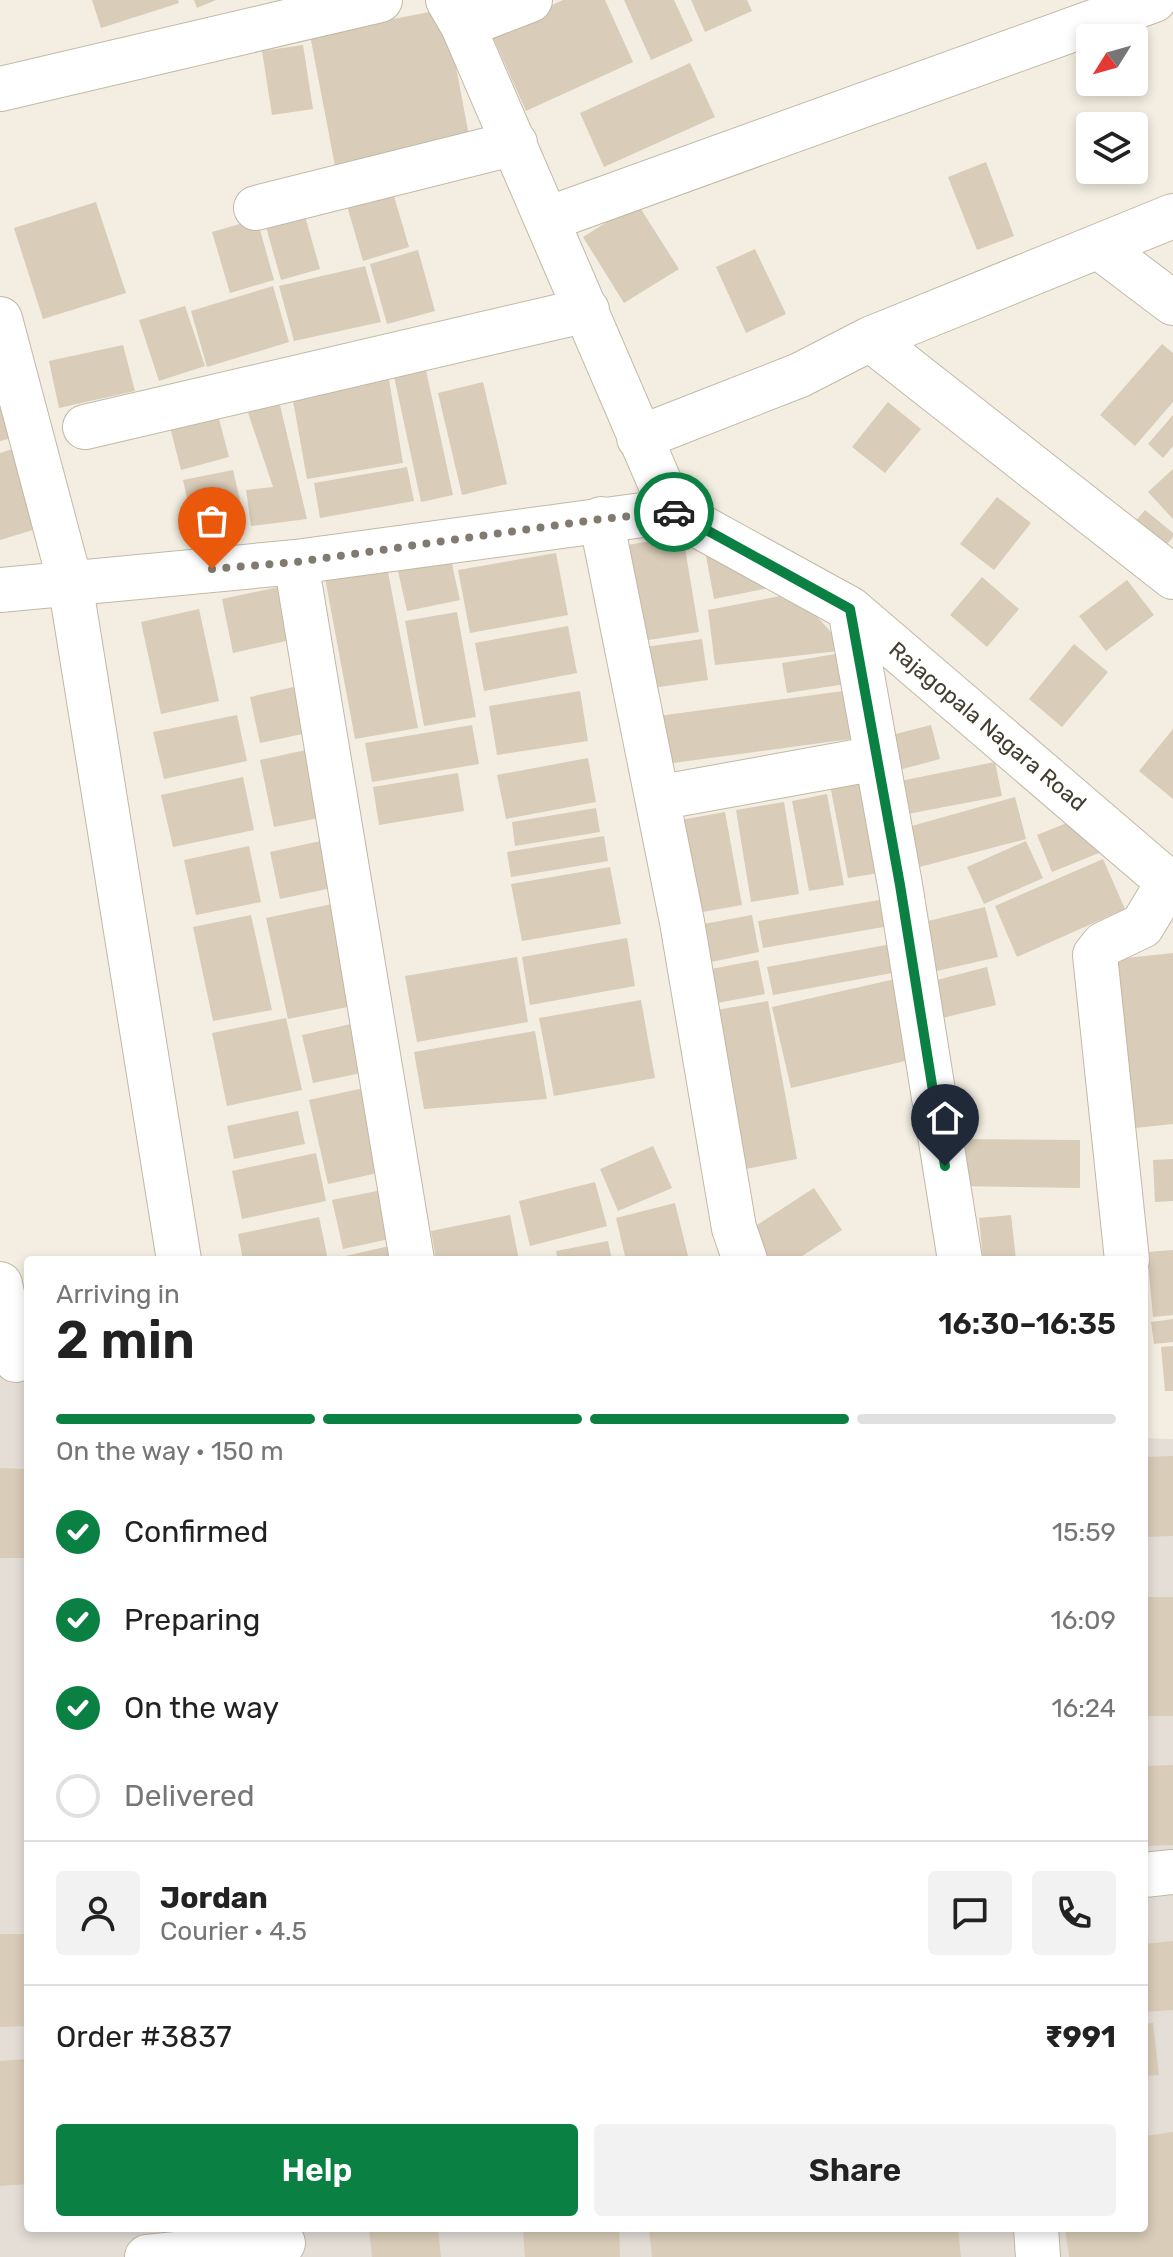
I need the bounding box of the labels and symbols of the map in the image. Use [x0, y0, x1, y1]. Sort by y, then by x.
north arrow [1076, 24, 1148, 96]
courier [634, 472, 714, 552]
pin [178, 487, 246, 569]
street label: Rajagopala Nagara Road [884, 636, 1092, 817]
pin [911, 1084, 979, 1166]

